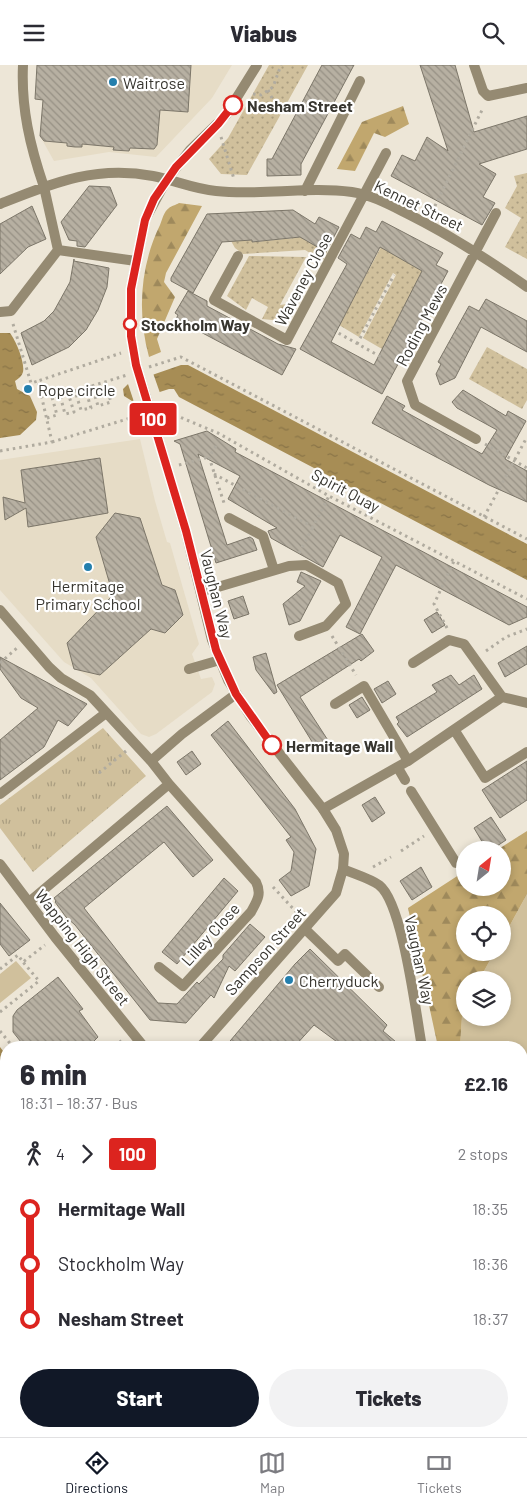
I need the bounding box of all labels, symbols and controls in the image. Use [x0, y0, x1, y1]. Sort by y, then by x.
icon: menu [20, 19, 48, 47]
icon: search [479, 19, 507, 47]
text: Viabus [230, 20, 297, 46]
place label: Waitrose [123, 73, 185, 92]
marker: Waitrose [107, 76, 119, 88]
marker: Nesham Street [223, 95, 243, 115]
place label: Nesham Street [247, 96, 353, 115]
street label: Kennet Street [372, 175, 466, 235]
street label: Waveney Close [270, 229, 336, 329]
street label: Roding Mews [391, 281, 451, 369]
place label: Stockholm Way [141, 315, 250, 334]
marker: Stockholm Way [123, 317, 137, 331]
place label: Rope circle [38, 380, 116, 399]
marker: Rope circle [22, 383, 34, 395]
line badge: 100 [124, 403, 182, 435]
text: 100 [140, 408, 166, 430]
street label: Spirit Quay [309, 464, 384, 516]
street label: Vaughan Way [197, 547, 237, 641]
marker: Hermitage Primary School [82, 561, 94, 573]
place label: Hermitage Primary School [36, 576, 140, 613]
marker: Hermitage Wall [262, 735, 282, 755]
place label: Hermitage Wall [286, 736, 393, 755]
north arrow [456, 841, 511, 896]
map controls [456, 841, 511, 1026]
street label: Wapping High Street [32, 885, 134, 1009]
street label: Lilley Close [177, 899, 243, 969]
street label: Sampson Street [221, 903, 309, 999]
button: locate [456, 906, 511, 961]
street label: Vaughan Way [401, 913, 439, 1007]
place label: Cherryduck [299, 971, 379, 990]
button: layers [456, 971, 511, 1026]
marker: Cherryduck [283, 974, 295, 986]
text: 6 min [20, 1057, 87, 1091]
text: £2.16 [464, 1072, 508, 1095]
text: 18:31 – 18:37 · Bus [20, 1093, 138, 1112]
icon: walk [20, 1140, 48, 1168]
icon: forward [73, 1140, 101, 1168]
text: 100 [119, 1143, 146, 1165]
text: 4 [56, 1144, 65, 1163]
text: 2 stops [458, 1144, 508, 1163]
text: Hermitage Wall [58, 1197, 185, 1220]
text: 18:35 [472, 1199, 508, 1218]
text: Stockholm Way [58, 1252, 184, 1275]
text: 18:36 [472, 1254, 508, 1273]
text: Nesham Street [58, 1307, 184, 1330]
text: 18:37 [473, 1309, 508, 1328]
button: Start [20, 1369, 259, 1427]
button: Tickets [269, 1369, 508, 1427]
tab: Directions [65, 1449, 128, 1496]
tab: Map [258, 1449, 286, 1496]
tab: Tickets [417, 1449, 462, 1496]

